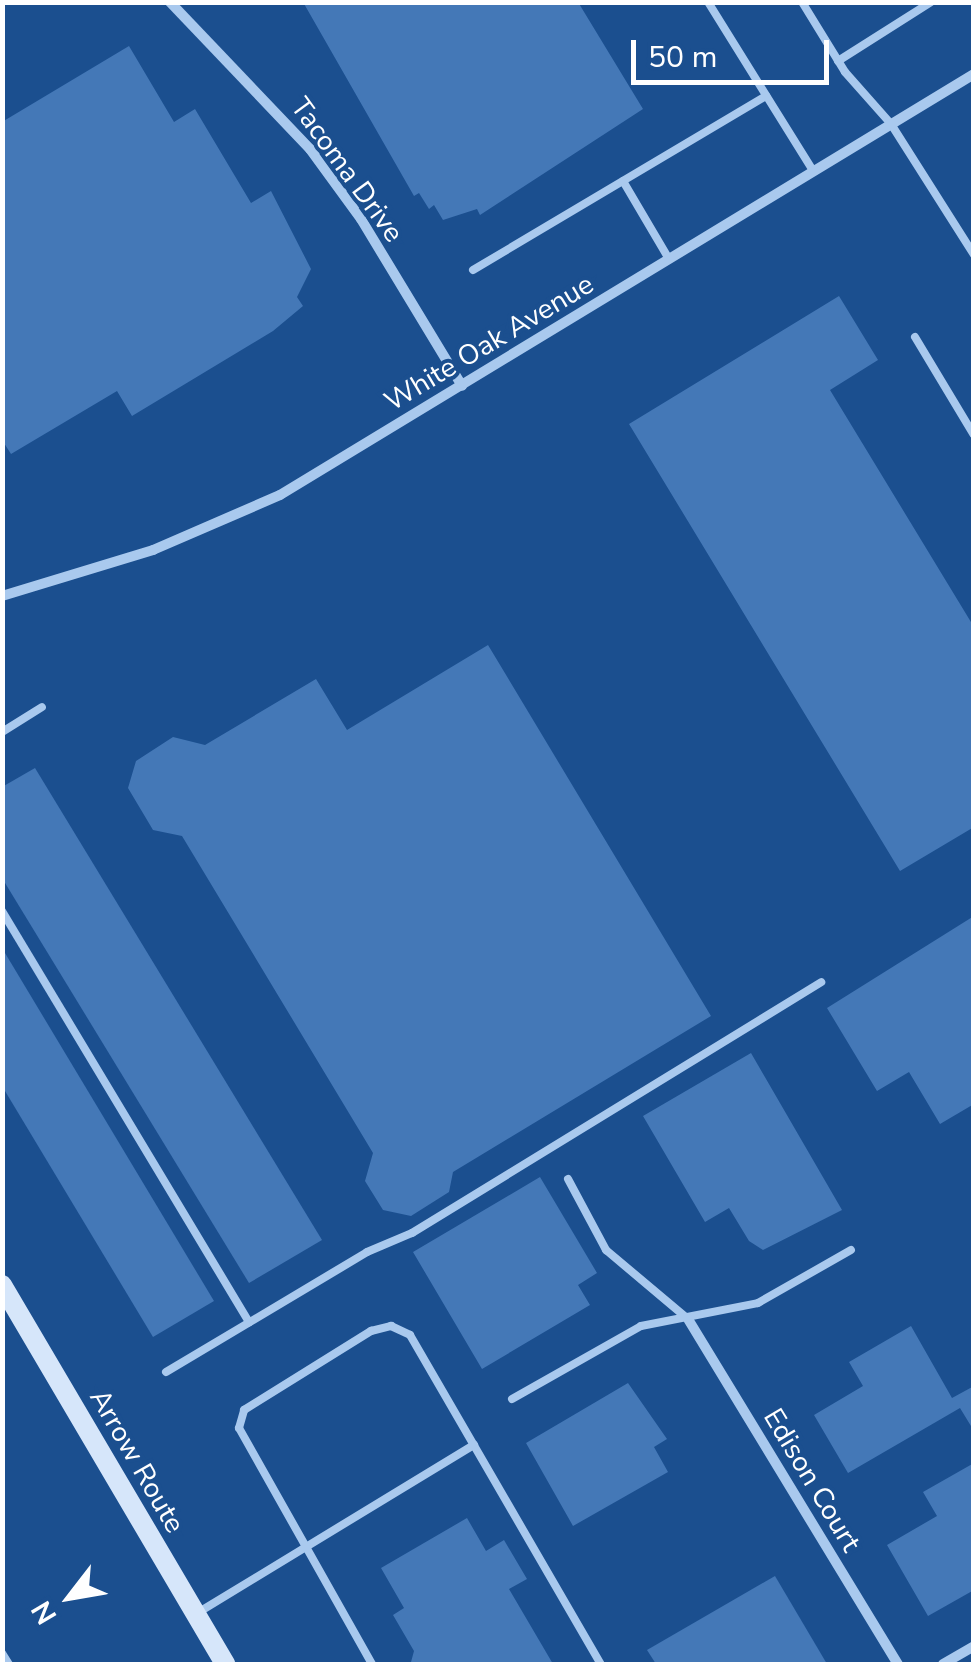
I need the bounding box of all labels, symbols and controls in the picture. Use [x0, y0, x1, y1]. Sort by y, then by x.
scale bar [636, 20, 834, 82]
text: 50 m [648, 37, 717, 78]
street label: Tacoma Drive [283, 91, 411, 249]
street label: White Oak Avenue [378, 267, 600, 419]
street label: Arrow Route [82, 1383, 192, 1539]
street label: Edison Court [756, 1402, 868, 1558]
north arrow [20, 1547, 120, 1647]
text: N [23, 1594, 66, 1631]

